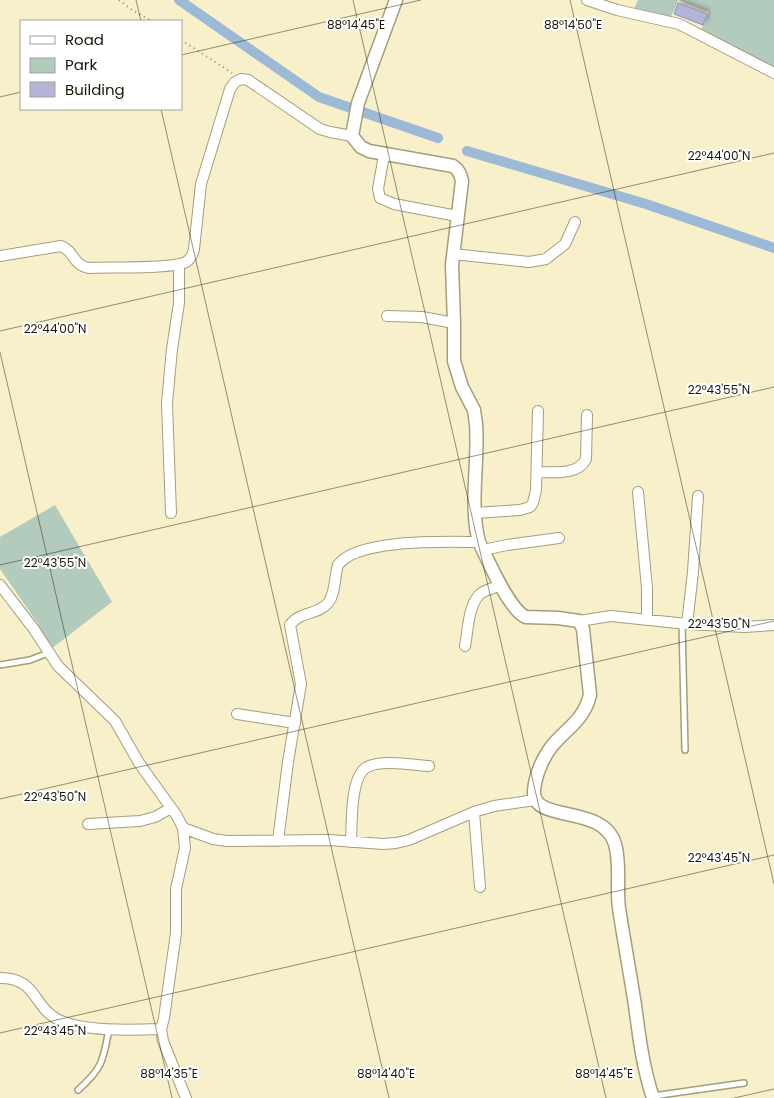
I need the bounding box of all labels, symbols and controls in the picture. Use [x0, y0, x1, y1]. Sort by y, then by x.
text: 88°14'45"E [327, 16, 385, 33]
text: 88°14'50"E [544, 16, 602, 33]
legend [20, 20, 182, 110]
text: Road [65, 29, 104, 50]
text: Park [65, 54, 97, 75]
text: Building [65, 79, 125, 100]
text: 22°44'00"N [688, 147, 750, 164]
text: 22°44'00"N [24, 320, 86, 337]
text: 22°43'55"N [688, 381, 750, 398]
text: 22°43'55"N [24, 554, 86, 571]
text: 22°43'50"N [688, 615, 750, 632]
text: 22°43'50"N [24, 788, 86, 805]
text: 22°43'45"N [688, 849, 750, 866]
text: 22°43'45"N [24, 1022, 86, 1039]
text: 88°14'35"E [140, 1065, 198, 1082]
text: 88°14'40"E [357, 1065, 415, 1082]
text: 88°14'45"E [575, 1065, 633, 1082]

